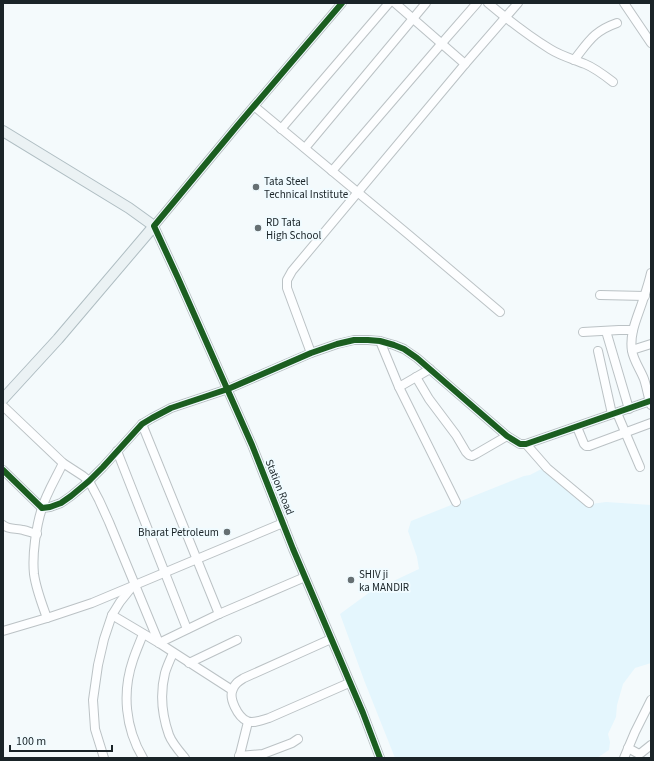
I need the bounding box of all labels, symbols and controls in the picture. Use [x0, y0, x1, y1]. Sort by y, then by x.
place label: Tata Steel Technical Institute [264, 174, 349, 202]
marker: Tata Steel Technical Institute [251, 182, 261, 192]
place label: RD Tata High School [266, 215, 321, 243]
marker: RD Tata High School [253, 223, 263, 233]
street label: Station Road [262, 457, 297, 517]
place label: Bharat Petroleum [138, 525, 219, 540]
marker: Bharat Petroleum [222, 527, 232, 537]
place label: SHIV ji ka MANDIR [359, 567, 409, 595]
marker: SHIV ji ka MANDIR [346, 575, 356, 585]
scale bar [10, 727, 112, 753]
text: 100 m [16, 733, 46, 750]

